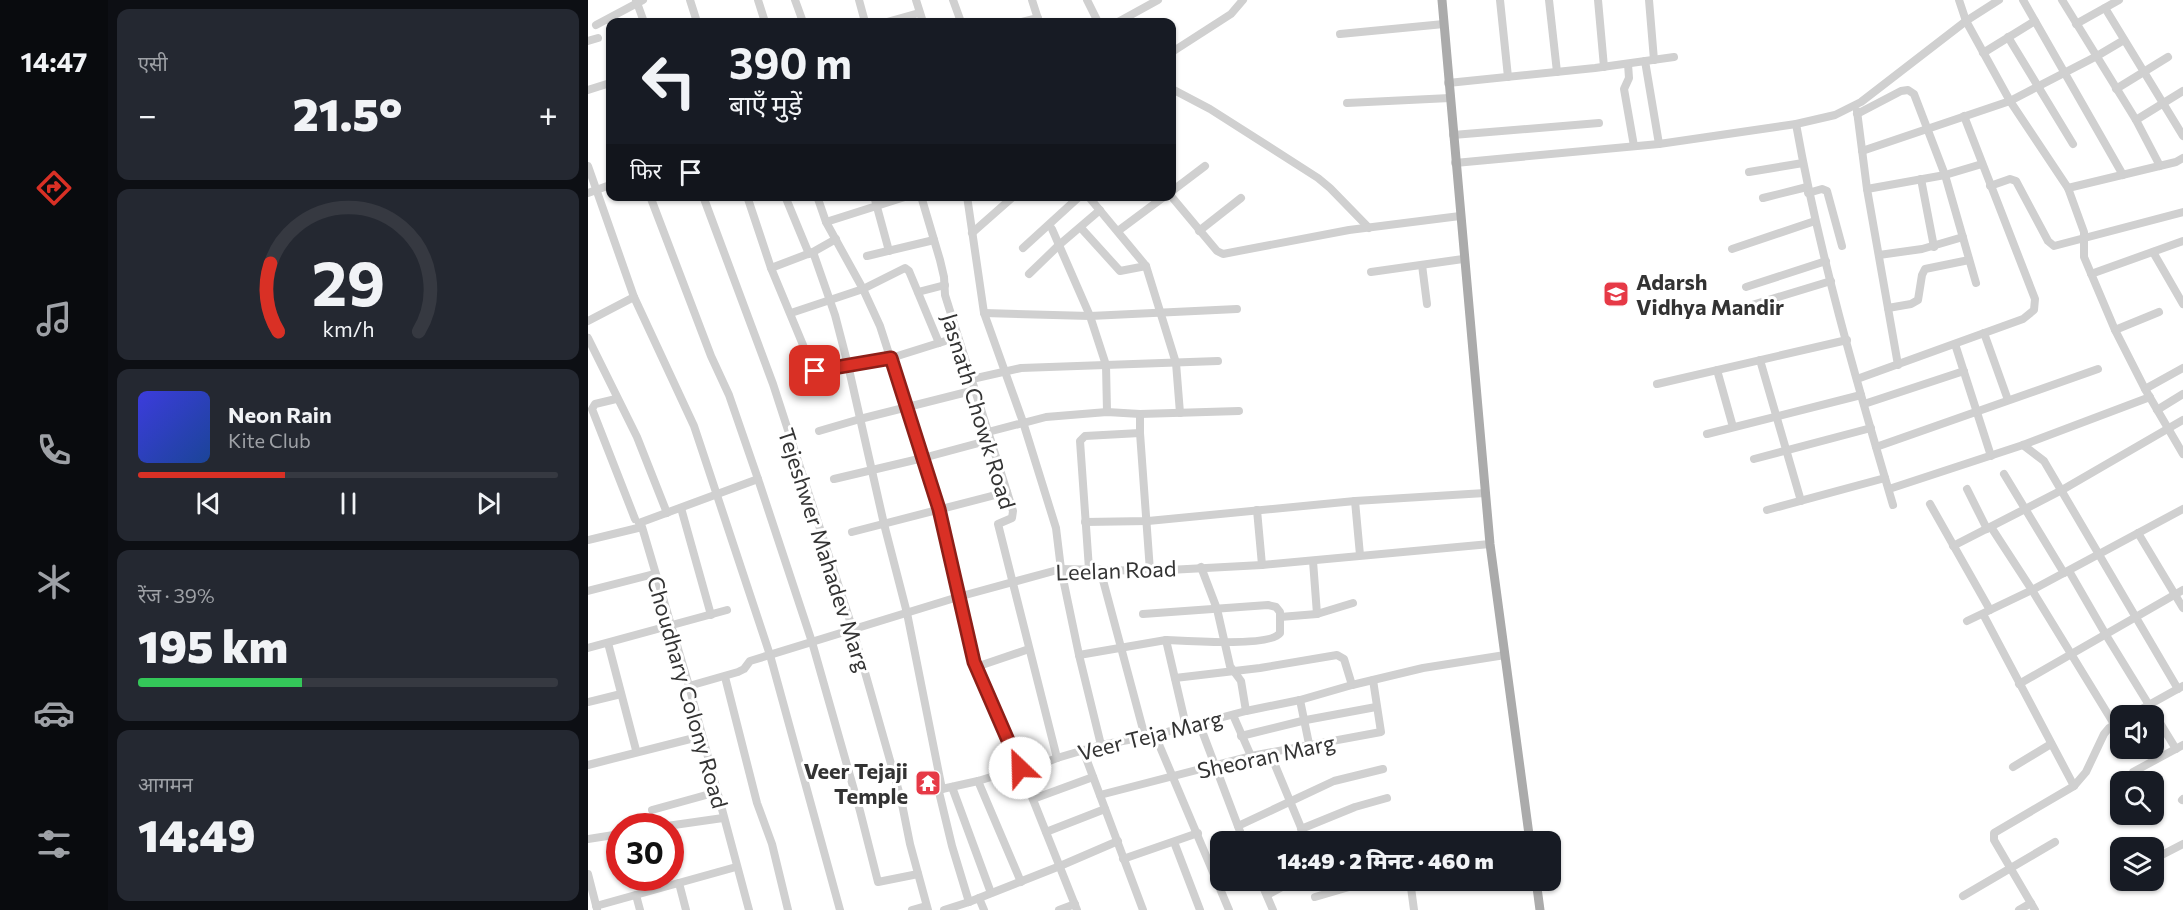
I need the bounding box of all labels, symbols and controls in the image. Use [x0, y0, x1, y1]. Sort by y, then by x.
text: 390 m [729, 36, 852, 88]
icon: left [630, 42, 708, 120]
text: 14:47 [21, 45, 87, 78]
text: एसी [138, 51, 168, 75]
text: 21.5° [293, 85, 403, 140]
text: बाएँ मुड़ें [729, 88, 802, 121]
text: − [138, 93, 157, 134]
text: + [539, 93, 558, 134]
icon: arrive [674, 156, 707, 189]
text: फिर [630, 157, 662, 184]
icon: directions [33, 167, 75, 209]
text: 29 [311, 243, 385, 319]
place label: Adarsh Vidhya Mandir [1636, 268, 1784, 320]
school or university icon: Adarsh Vidhya Mandir [1601, 279, 1631, 309]
icon: music [33, 298, 75, 340]
street label: Jasnath Chowk Road [936, 310, 1022, 512]
text: km/h [322, 315, 374, 341]
pin [789, 345, 840, 396]
icon: arrive [798, 354, 831, 387]
text: Neon Rain [228, 401, 332, 428]
street label: Tejeshwer Mahadev Marg [773, 425, 877, 675]
text: Kite Club [228, 428, 311, 452]
icon: phone [33, 429, 75, 471]
icon: previous [192, 487, 225, 520]
icon: pause [332, 487, 365, 520]
icon: next [472, 487, 505, 520]
street label: Leelan Road [1055, 554, 1177, 586]
icon: climate [33, 561, 75, 603]
street label: Choudhary Colony Road [642, 573, 734, 811]
text: रेंज · 39% [138, 583, 215, 607]
text: 195 km [138, 617, 288, 672]
icon: car [33, 692, 75, 734]
street label: Veer Teja Marg [1075, 704, 1225, 766]
map controls [2110, 705, 2164, 891]
button: sound [2110, 705, 2164, 759]
street label: Sheoran Marg [1195, 728, 1337, 784]
position arrow [988, 736, 1052, 800]
place label: Veer Tejaji Temple [803, 757, 908, 809]
temple icon: Veer Tejaji Temple [913, 768, 943, 798]
button: search [2110, 771, 2164, 825]
text: आगमन [138, 772, 193, 796]
text: 14:49 [138, 806, 256, 861]
speed limit sign: 30 [606, 813, 684, 891]
icon: filters [33, 823, 75, 865]
button: layers [2110, 837, 2164, 891]
text: 14:49 · 2 मिनट · 460 m [1277, 847, 1494, 874]

